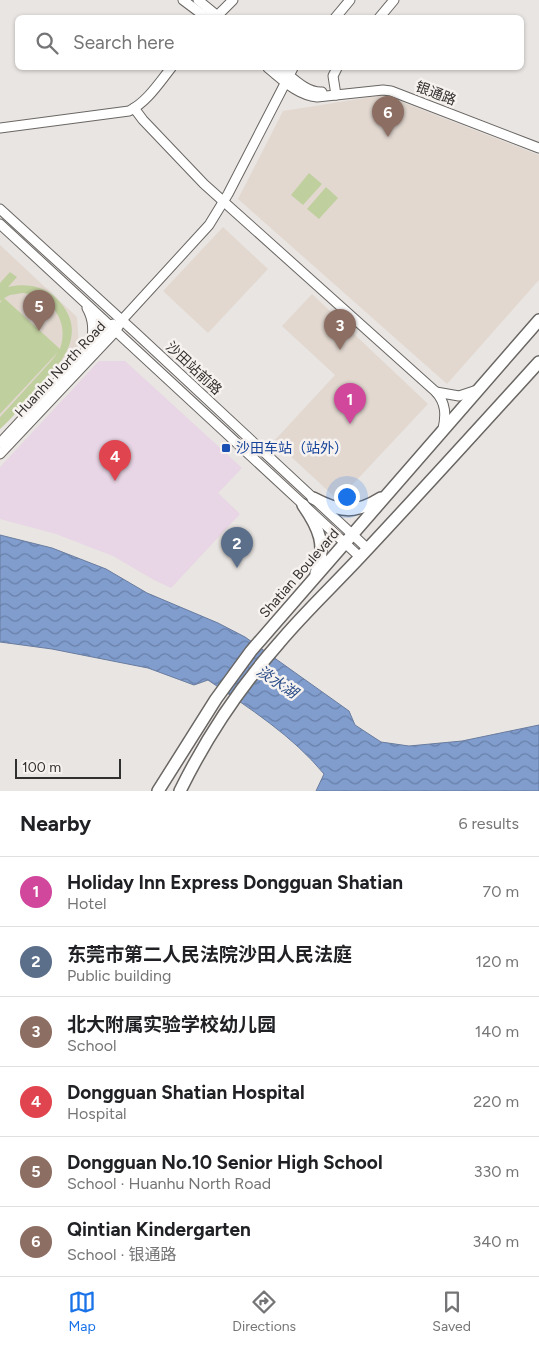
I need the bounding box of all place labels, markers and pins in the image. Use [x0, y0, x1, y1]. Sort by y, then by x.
pin: 6 [372, 96, 404, 137]
pin: 5 [23, 290, 55, 331]
pin: 3 [324, 309, 356, 350]
pin: 1 [334, 383, 366, 424]
pin: 4 [99, 440, 131, 481]
place label: 沙田车站（站外） [236, 440, 348, 457]
marker: 沙田车站（站外） [220, 442, 232, 454]
pin: 2 [221, 527, 253, 568]

